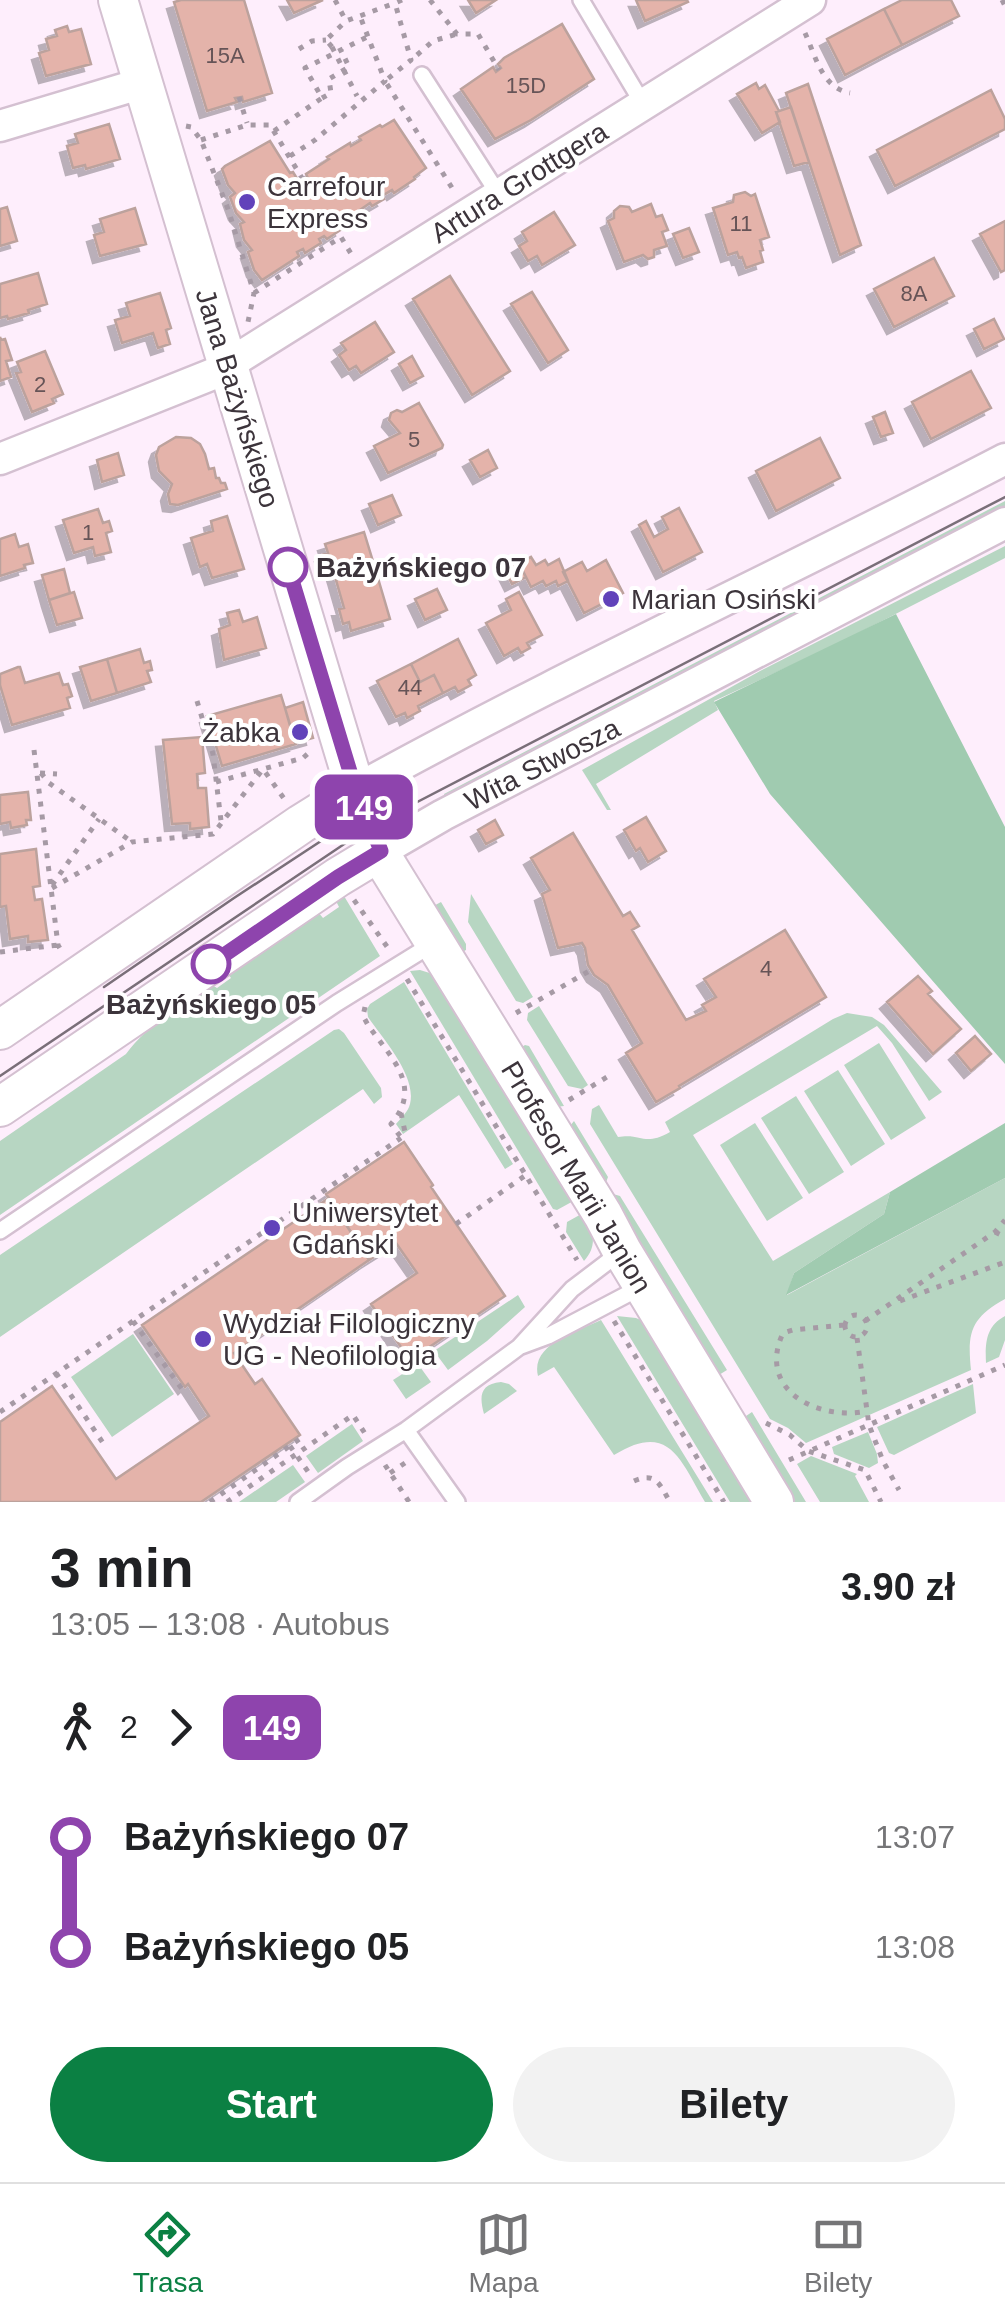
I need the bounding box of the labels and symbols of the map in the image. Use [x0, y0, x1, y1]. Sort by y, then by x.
house number: 15A [205, 43, 245, 68]
house number: 15D [506, 73, 546, 98]
street label: Artura Grottgera [425, 115, 614, 249]
place label: Carrefour Express [267, 171, 385, 234]
marker: Carrefour Express [236, 191, 258, 213]
house number: 11 [730, 211, 752, 236]
house number: 8A [901, 281, 928, 306]
street label: Jana Bażyńskiego [189, 285, 286, 511]
house number: 2 [34, 372, 46, 397]
house number: 5 [408, 427, 420, 452]
house number: 1 [82, 520, 94, 545]
marker: Bażyńskiego 07 [269, 548, 307, 586]
place label: Bażyńskiego 07 [316, 552, 526, 583]
place label: Marian Osiński [631, 584, 816, 615]
marker: Marian Osiński [600, 588, 622, 610]
house number: 44 [398, 675, 422, 700]
street label: Wita Stwosza [460, 712, 625, 817]
place label: Żabka [202, 717, 280, 748]
marker: Żabka [289, 721, 311, 743]
line badge: 149 [306, 774, 422, 840]
marker: Bażyńskiego 05 [192, 945, 230, 983]
house number: 4 [760, 956, 772, 981]
place label: Bażyńskiego 05 [106, 989, 316, 1020]
street label: Profesor Marii Janion [495, 1056, 658, 1299]
place label: Uniwersytet Gdański [292, 1197, 438, 1260]
marker: Uniwersytet Gdański [261, 1217, 283, 1239]
place label: Wydział Filologiczny UG - Neofilologia [223, 1308, 475, 1371]
marker: Wydział Filologiczny UG - Neofilologia [192, 1328, 214, 1350]

